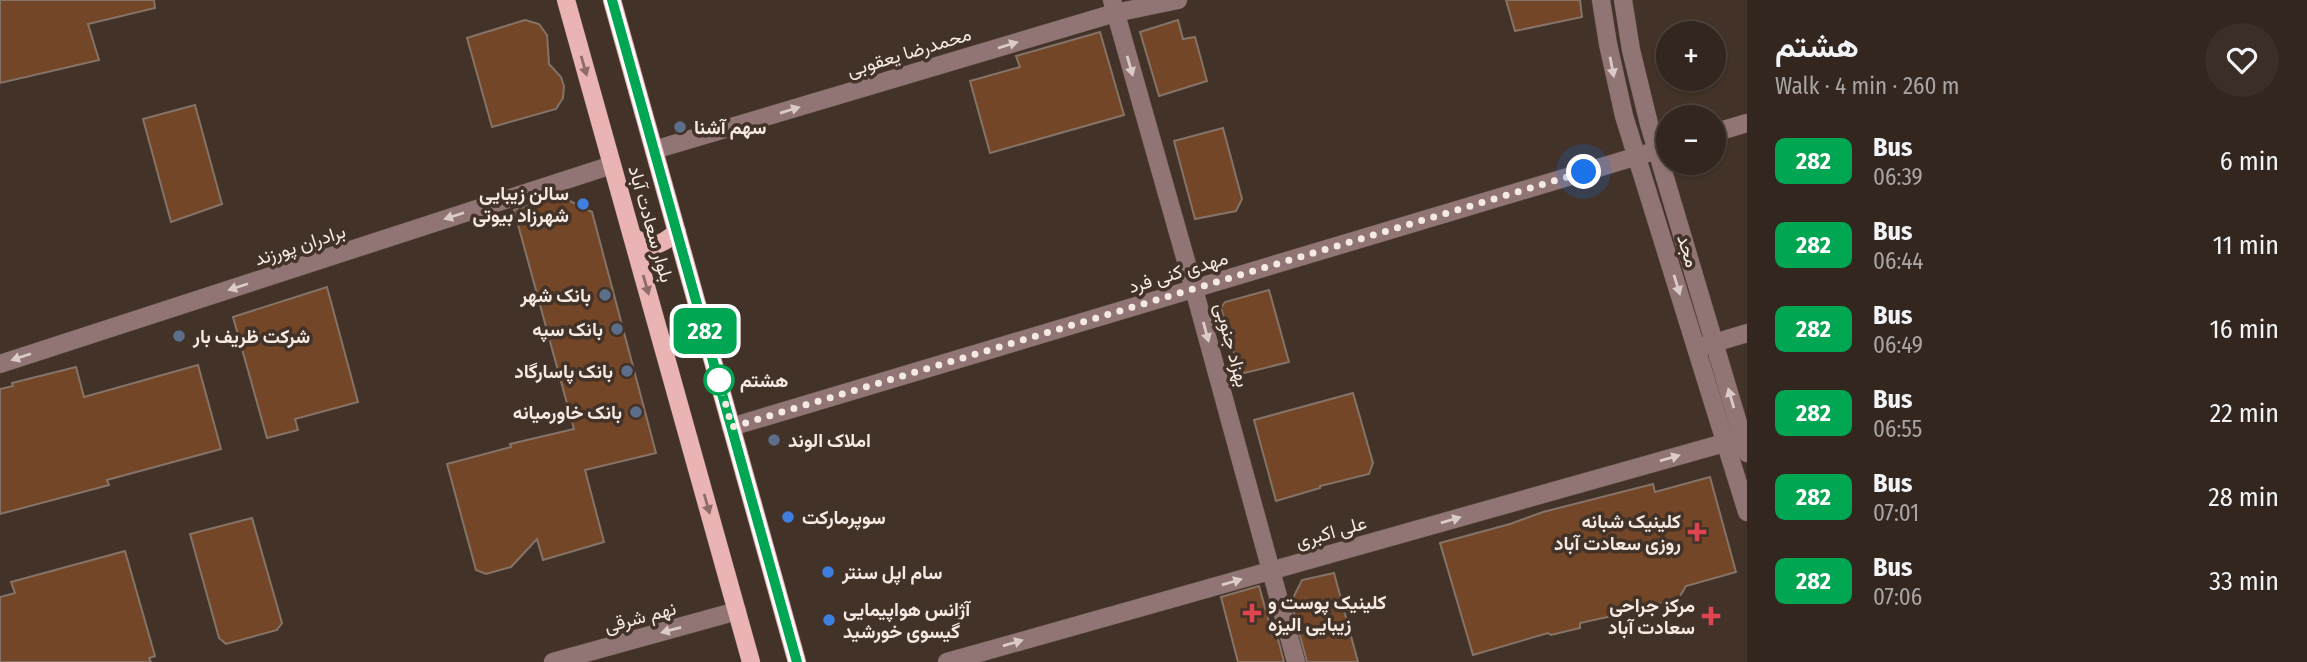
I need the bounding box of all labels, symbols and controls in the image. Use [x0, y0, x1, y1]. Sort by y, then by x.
map controls [1656, 21, 1726, 175]
button: + [1656, 21, 1726, 91]
street label: محمدرضا یعقوبی [844, 22, 974, 82]
button: heart [2205, 23, 2279, 97]
text: هشتم [1775, 26, 1859, 66]
one-way arrow [998, 39, 1019, 49]
one-way arrow [580, 56, 590, 77]
one-way arrow [1126, 56, 1136, 77]
one-way arrow [1607, 56, 1618, 78]
text: Walk · 4 min · 260 m [1775, 72, 1960, 100]
one-way arrow [780, 104, 801, 114]
button: − [1656, 105, 1726, 175]
place label: سهم آشنا [694, 116, 767, 140]
marker: سهم آشنا [672, 119, 688, 135]
text: Bus [1873, 132, 1912, 163]
text: 6 min [2220, 146, 2279, 177]
text: 282 [1796, 147, 1831, 175]
your location [1566, 154, 1601, 189]
street label: بلوار سعادت آباد [623, 163, 679, 285]
text: 06:39 [1873, 163, 1923, 191]
place label: سالن زیبایی شهرزاد بیوتی [472, 182, 569, 228]
marker: سالن زیبایی شهرزاد بیوتی [575, 196, 591, 212]
one-way arrow [443, 212, 464, 222]
text: Bus [1873, 216, 1912, 247]
street label: برادران پورزند [252, 219, 349, 272]
text: 11 min [2213, 230, 2279, 261]
text: 282 [1796, 231, 1831, 259]
street label: مجد [1672, 232, 1704, 270]
street label: مهدی کنی فرد [1125, 246, 1231, 298]
text: 06:44 [1873, 247, 1923, 275]
one-way arrow [641, 275, 651, 296]
one-way arrow [1672, 275, 1682, 296]
one-way arrow [227, 282, 248, 292]
place label: بانک شهر [519, 284, 591, 308]
marker: بانک شهر [597, 287, 613, 303]
street label: بهزاد جنوبی [1210, 300, 1254, 390]
text: Bus [1873, 300, 1912, 331]
line badge: 282 [665, 308, 745, 354]
text: 16 min [2210, 314, 2279, 345]
text: 282 [1796, 315, 1831, 343]
text: 282 [688, 317, 722, 345]
place label: بانک سپه [532, 318, 603, 343]
marker: بانک سپه [609, 321, 625, 337]
one-way arrow [1201, 321, 1212, 343]
place label: شرکت ظریف بار [192, 325, 310, 349]
marker: شرکت ظریف بار [171, 328, 187, 344]
text: 06:49 [1873, 331, 1923, 359]
one-way arrow [11, 352, 32, 363]
place label: بانک پاسارگاد [514, 360, 613, 385]
marker: بانک پاسارگاد [619, 363, 635, 379]
marker: هشتم [704, 365, 734, 395]
place label: هشتم [740, 369, 788, 393]
text: Bus [1873, 384, 1912, 415]
one-way arrow [1725, 387, 1735, 408]
text: 22 min [2210, 398, 2279, 429]
text: 282 [1796, 399, 1831, 427]
place label: بانک خاورمیانه [513, 401, 622, 425]
marker: بانک خاورمیانه [628, 404, 644, 420]
text: 06:55 [1873, 415, 1922, 443]
place label: املاک الوند [788, 429, 871, 453]
marker: املاک الوند [766, 432, 782, 448]
one-way arrow [1659, 452, 1681, 463]
text: Bus [1873, 468, 1912, 499]
text: 28 min [2208, 482, 2279, 513]
text: 282 [1796, 483, 1831, 511]
one-way arrow [702, 493, 713, 515]
text: 07:01 [1873, 499, 1919, 527]
place label: سوپرمارکت [802, 506, 886, 531]
marker: سوپرمارکت [780, 509, 796, 525]
place label: کلینیک شبانه روزی سعادت آباد [1554, 510, 1681, 556]
street label: علی اکبری [1293, 511, 1369, 553]
one-way arrow [1440, 514, 1462, 525]
marker: کلینیک شبانه روزی سعادت آباد [1687, 522, 1707, 542]
text: Bus [1873, 552, 1912, 583]
place label: سام اپل سنتر [841, 561, 942, 586]
marker: سام اپل سنتر [820, 564, 836, 580]
text: 33 min [2209, 566, 2279, 597]
text: 282 [1796, 567, 1831, 595]
one-way arrow [1221, 576, 1242, 586]
text: 07:06 [1873, 583, 1922, 611]
place label: کلینیک پوست و زیبایی الیزه [1268, 591, 1387, 637]
place label: مرکز جراحی سعادت آباد [1608, 594, 1695, 639]
street label: نهم شرقی [602, 596, 679, 639]
place label: آژانس هواپیمایی گیسوی خورشید [843, 598, 971, 644]
marker: کلینیک پوست و زیبایی الیزه [1242, 603, 1262, 623]
marker: مرکز جراحی سعادت آباد [1701, 606, 1721, 626]
marker: آژانس هواپیمایی گیسوی خورشید [821, 612, 837, 628]
one-way arrow [661, 625, 682, 635]
one-way arrow [1003, 638, 1024, 648]

